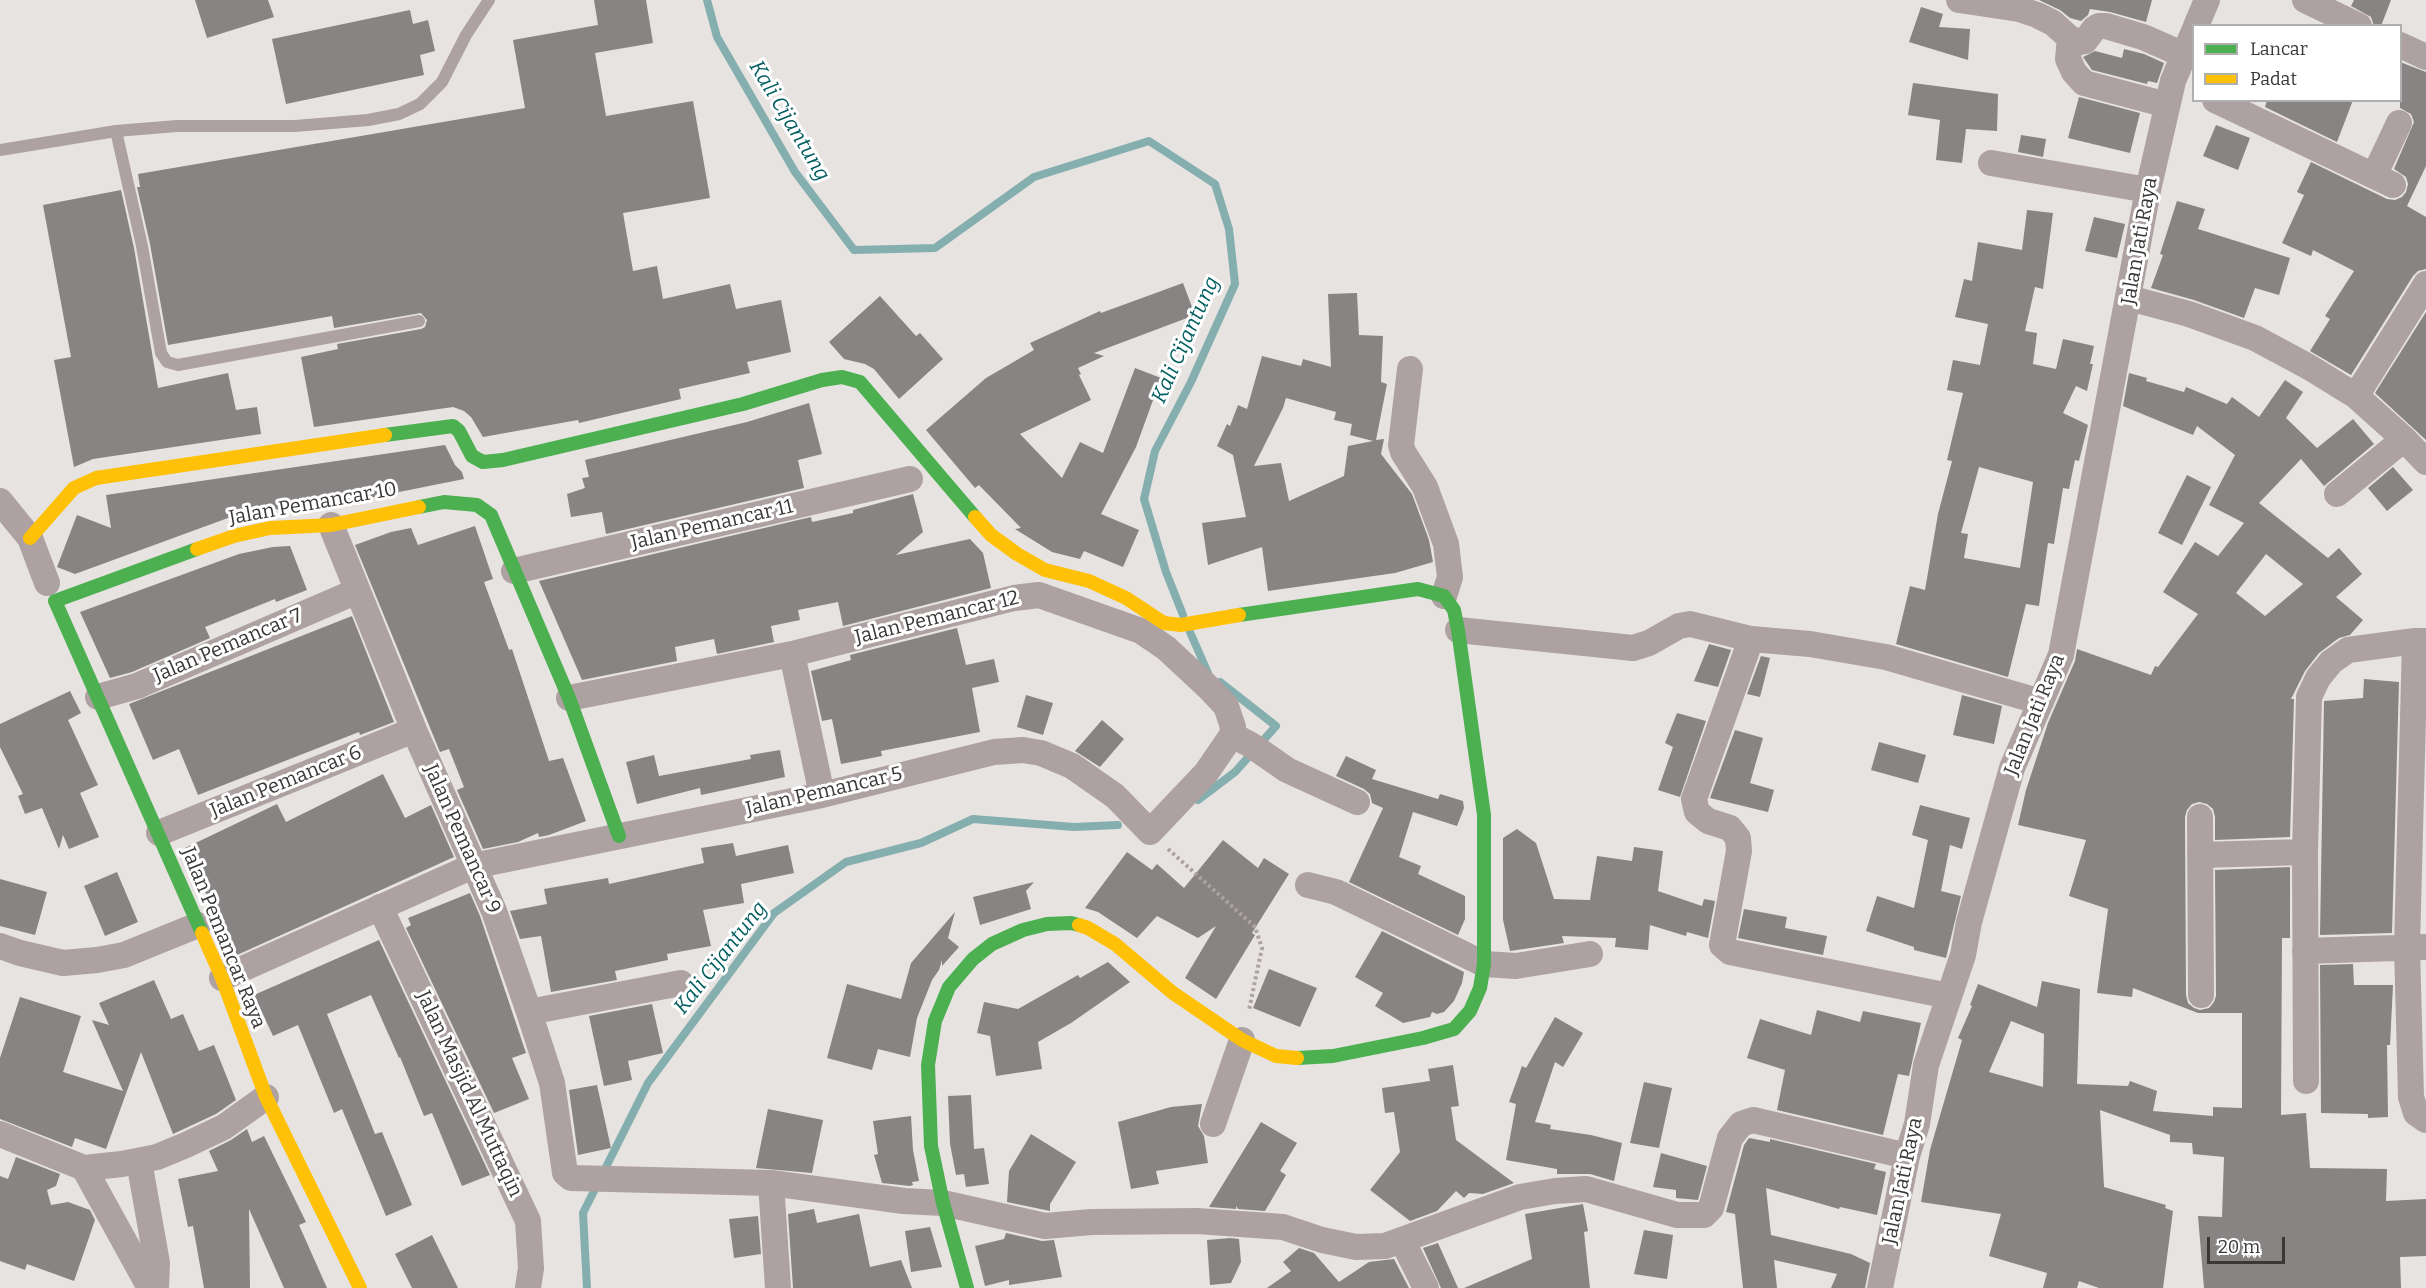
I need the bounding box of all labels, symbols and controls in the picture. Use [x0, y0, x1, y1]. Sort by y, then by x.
legend [2192, 24, 2402, 102]
text: Lancar [2250, 38, 2308, 60]
water label: Kali Cijantung [743, 56, 835, 186]
text: Padat [2250, 68, 2297, 90]
street label: Jalan Jati Raya [2117, 175, 2163, 307]
water label: Kali Cijantung [1147, 273, 1225, 407]
street label: Jalan Pemancar 10 [227, 477, 399, 531]
street label: Jalan Pemancar 11 [629, 495, 795, 555]
street label: Jalan Pemancar 12 [853, 586, 1021, 650]
street label: Jalan Pemancar 7 [150, 604, 306, 688]
street label: Jalan Jati Raya [2000, 651, 2070, 779]
street label: Jalan Pemancar 6 [207, 741, 365, 823]
street label: Jalan Pemancar 9 [418, 761, 506, 917]
street label: Jalan Pemancar 5 [743, 762, 905, 822]
street label: Jalan Pemancar Raya [176, 844, 270, 1032]
water label: Kali Cijantung [669, 897, 773, 1019]
street label: Jalan Masjid Al Muttaqin [411, 987, 527, 1201]
street label: Jalan Jati Raya [1878, 1115, 1928, 1247]
scale bar [2210, 1225, 2288, 1263]
text: 20 m [2218, 1236, 2260, 1258]

